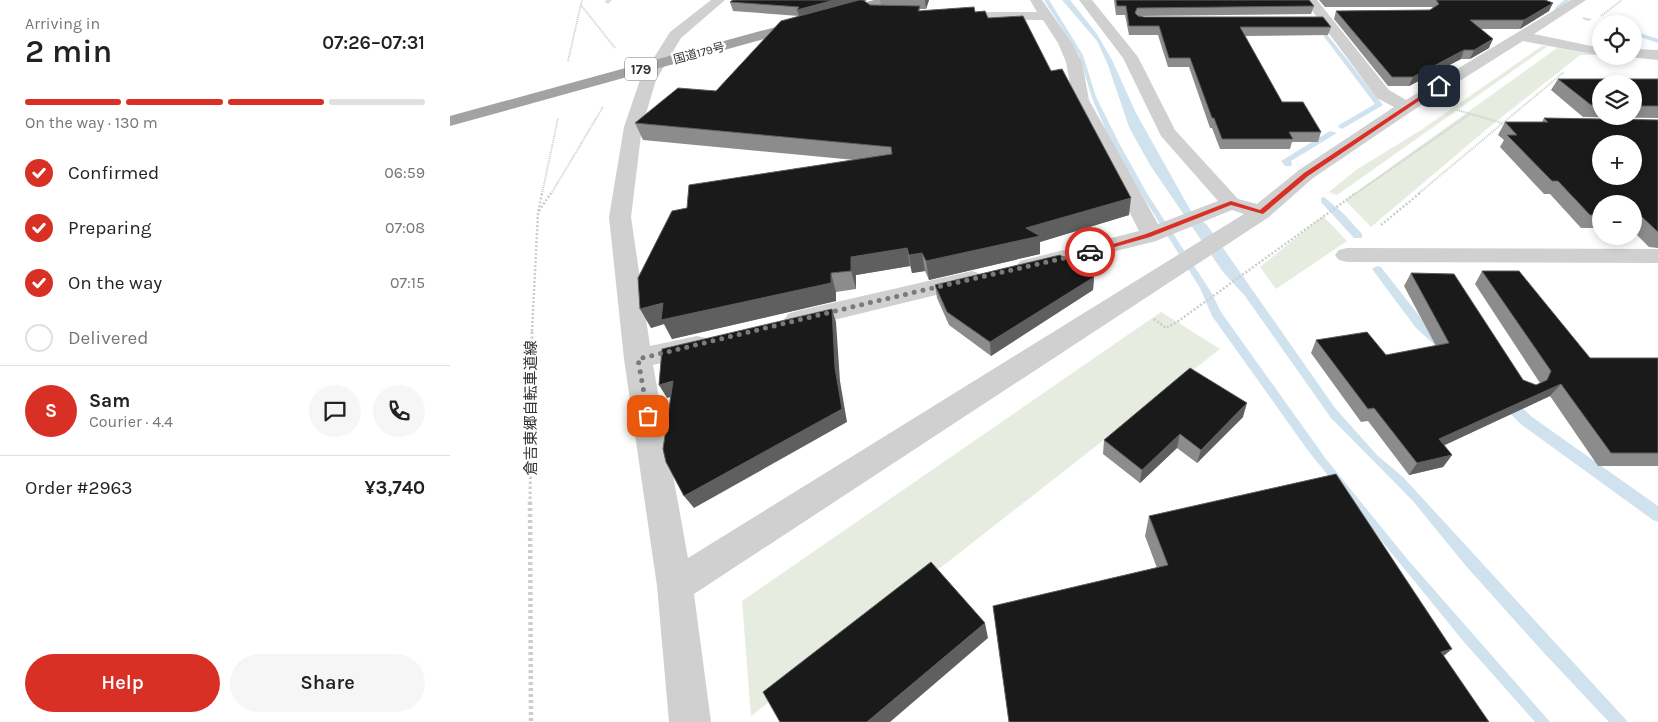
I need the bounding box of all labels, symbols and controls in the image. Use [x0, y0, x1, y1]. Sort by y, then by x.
text: Arriving in [25, 14, 100, 33]
map controls [1592, 15, 1642, 245]
button: locate [1592, 15, 1642, 65]
text: 07:26–07:31 [322, 32, 425, 54]
text: 2 min [25, 33, 112, 70]
street label: 国道179号 [672, 39, 726, 67]
road number: 179 [625, 58, 657, 80]
pin [1418, 65, 1460, 107]
icon: home [1425, 72, 1453, 100]
button: layers [1592, 75, 1642, 125]
text: On the way · 130 m [25, 113, 158, 132]
button: + [1592, 135, 1642, 185]
icon: check [25, 159, 53, 187]
text: Confirmed [68, 162, 159, 184]
text: 06:59 [384, 163, 425, 182]
button: − [1592, 195, 1642, 245]
icon: check [25, 214, 53, 242]
text: Preparing [68, 217, 151, 239]
text: 07:08 [385, 218, 425, 237]
courier [1065, 227, 1115, 277]
icon: car [1076, 238, 1104, 266]
icon: check [25, 269, 53, 297]
text: On the way [68, 272, 162, 294]
text: 07:15 [390, 273, 425, 292]
text: Delivered [68, 327, 148, 349]
street label: 倉吉東郷自転車道線 [522, 340, 540, 476]
button: chat [309, 385, 361, 437]
button: phone [373, 385, 425, 437]
text: Sam [89, 390, 130, 412]
pin [627, 395, 669, 437]
text: S [45, 400, 57, 422]
icon: bag [634, 402, 662, 430]
text: Courier · 4.4 [89, 412, 173, 431]
text: Order #2963 [25, 477, 133, 499]
text: ¥3,740 [364, 477, 425, 499]
button: Help [25, 654, 220, 712]
button: Share [230, 654, 425, 712]

